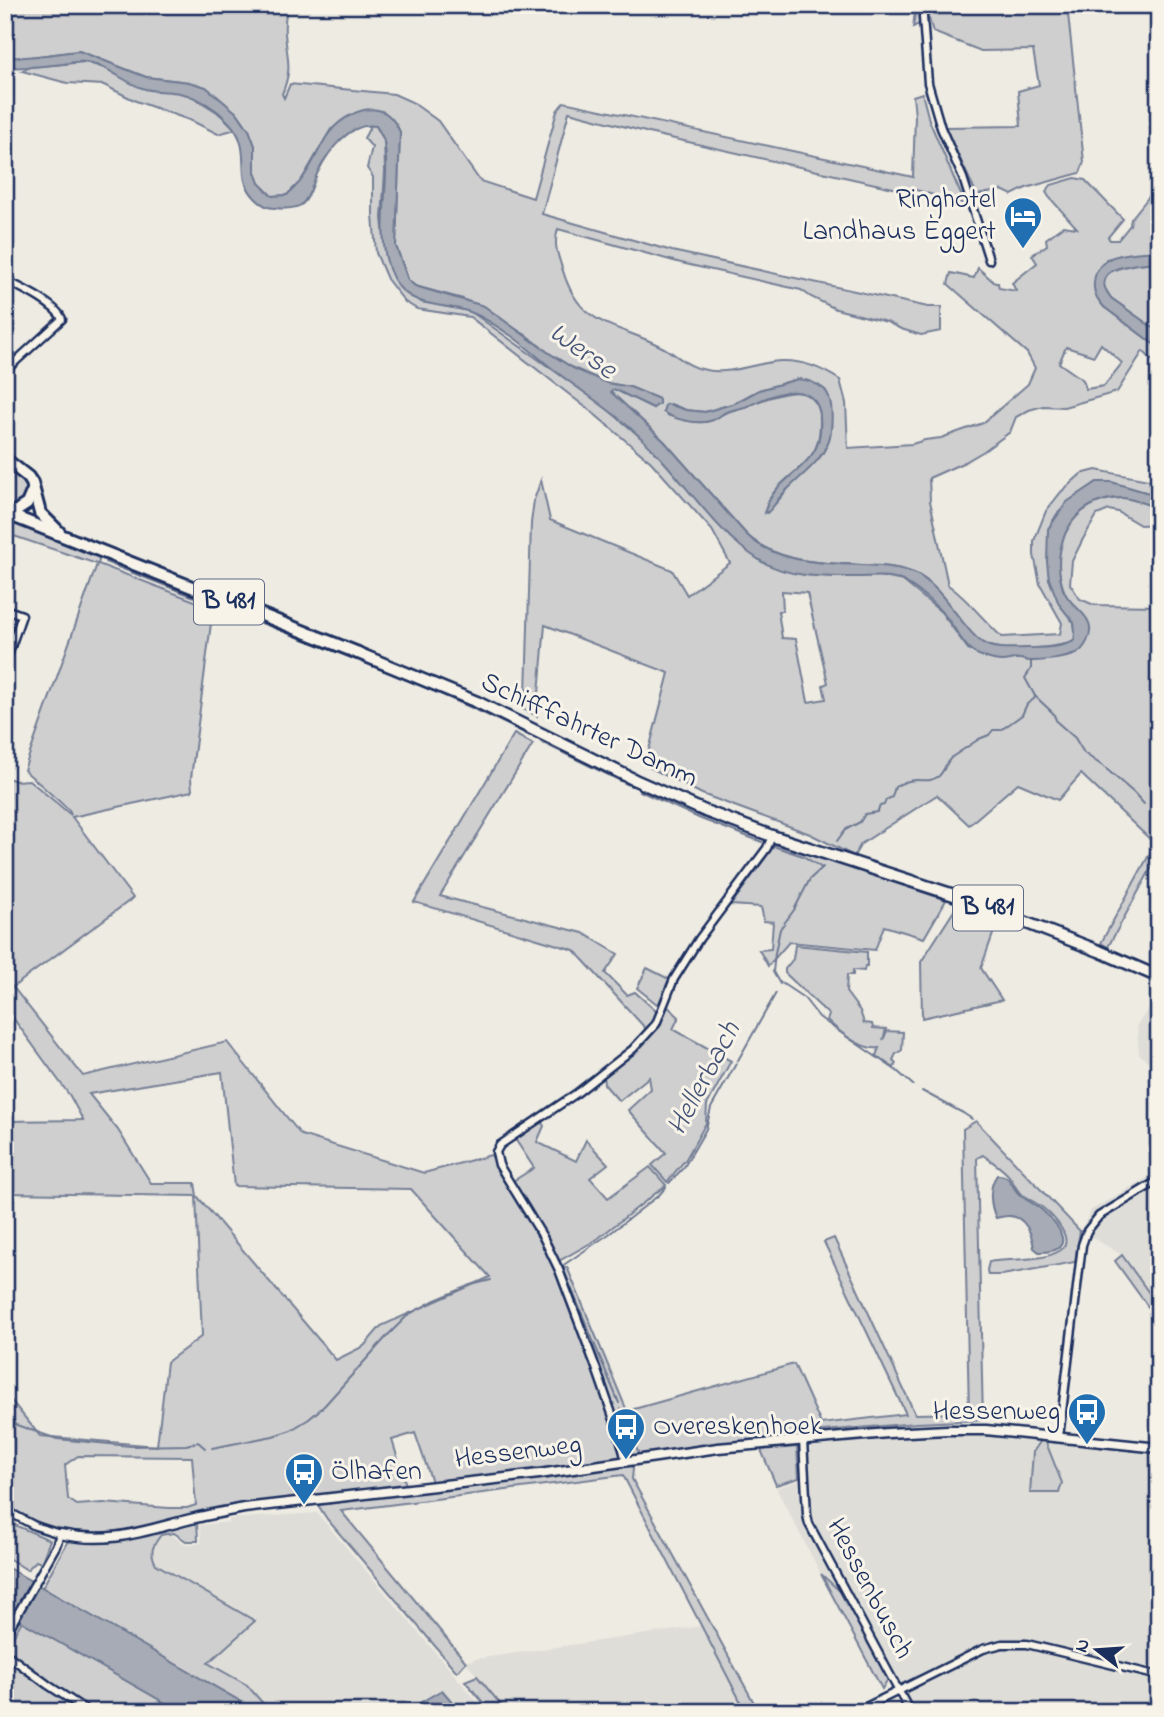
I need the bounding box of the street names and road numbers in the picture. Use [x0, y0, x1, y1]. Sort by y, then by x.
road number: B 481 [194, 580, 264, 624]
street label: Schifffahrter Damm [474, 663, 704, 799]
road number: B 481 [953, 886, 1023, 931]
street label: Hessenweg [452, 1425, 584, 1481]
street label: Hessenbusch [815, 1511, 923, 1667]

